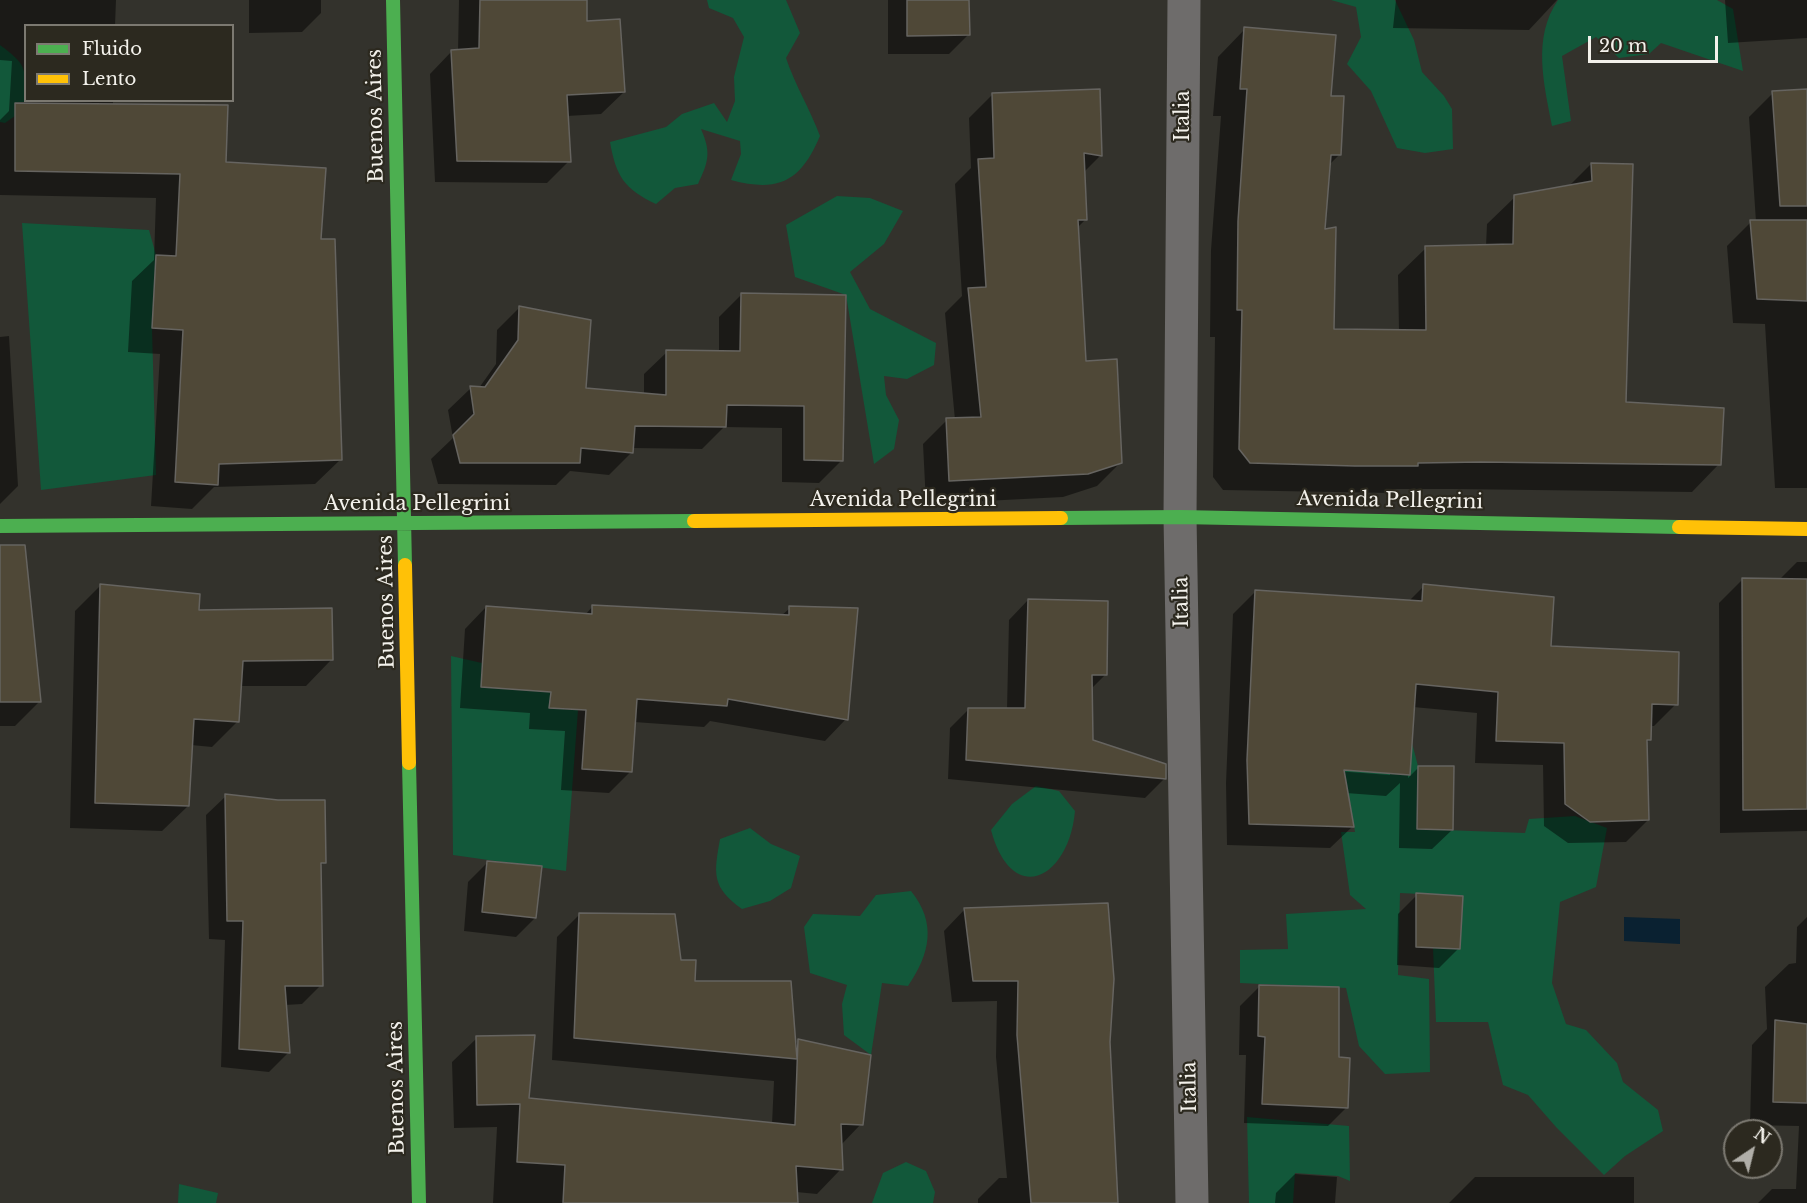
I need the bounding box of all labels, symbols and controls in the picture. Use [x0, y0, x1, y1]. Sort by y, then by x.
legend [24, 24, 234, 102]
scale bar [1591, 24, 1722, 62]
text: 20 m [1599, 35, 1647, 57]
text: Fluido [82, 38, 142, 60]
street label: Buenos Aires [363, 49, 389, 183]
text: Lento [82, 68, 136, 90]
street label: Italia [1171, 91, 1195, 141]
street label: Avenida Pellegrini [1297, 487, 1483, 515]
street label: Avenida Pellegrini [810, 488, 996, 512]
street label: Avenida Pellegrini [324, 492, 510, 516]
street label: Buenos Aires [374, 535, 400, 669]
street label: Italia [1170, 576, 1194, 628]
street label: Buenos Aires [384, 1021, 410, 1155]
street label: Italia [1178, 1061, 1202, 1113]
north arrow [1723, 1119, 1783, 1179]
text: N [1750, 1123, 1774, 1148]

